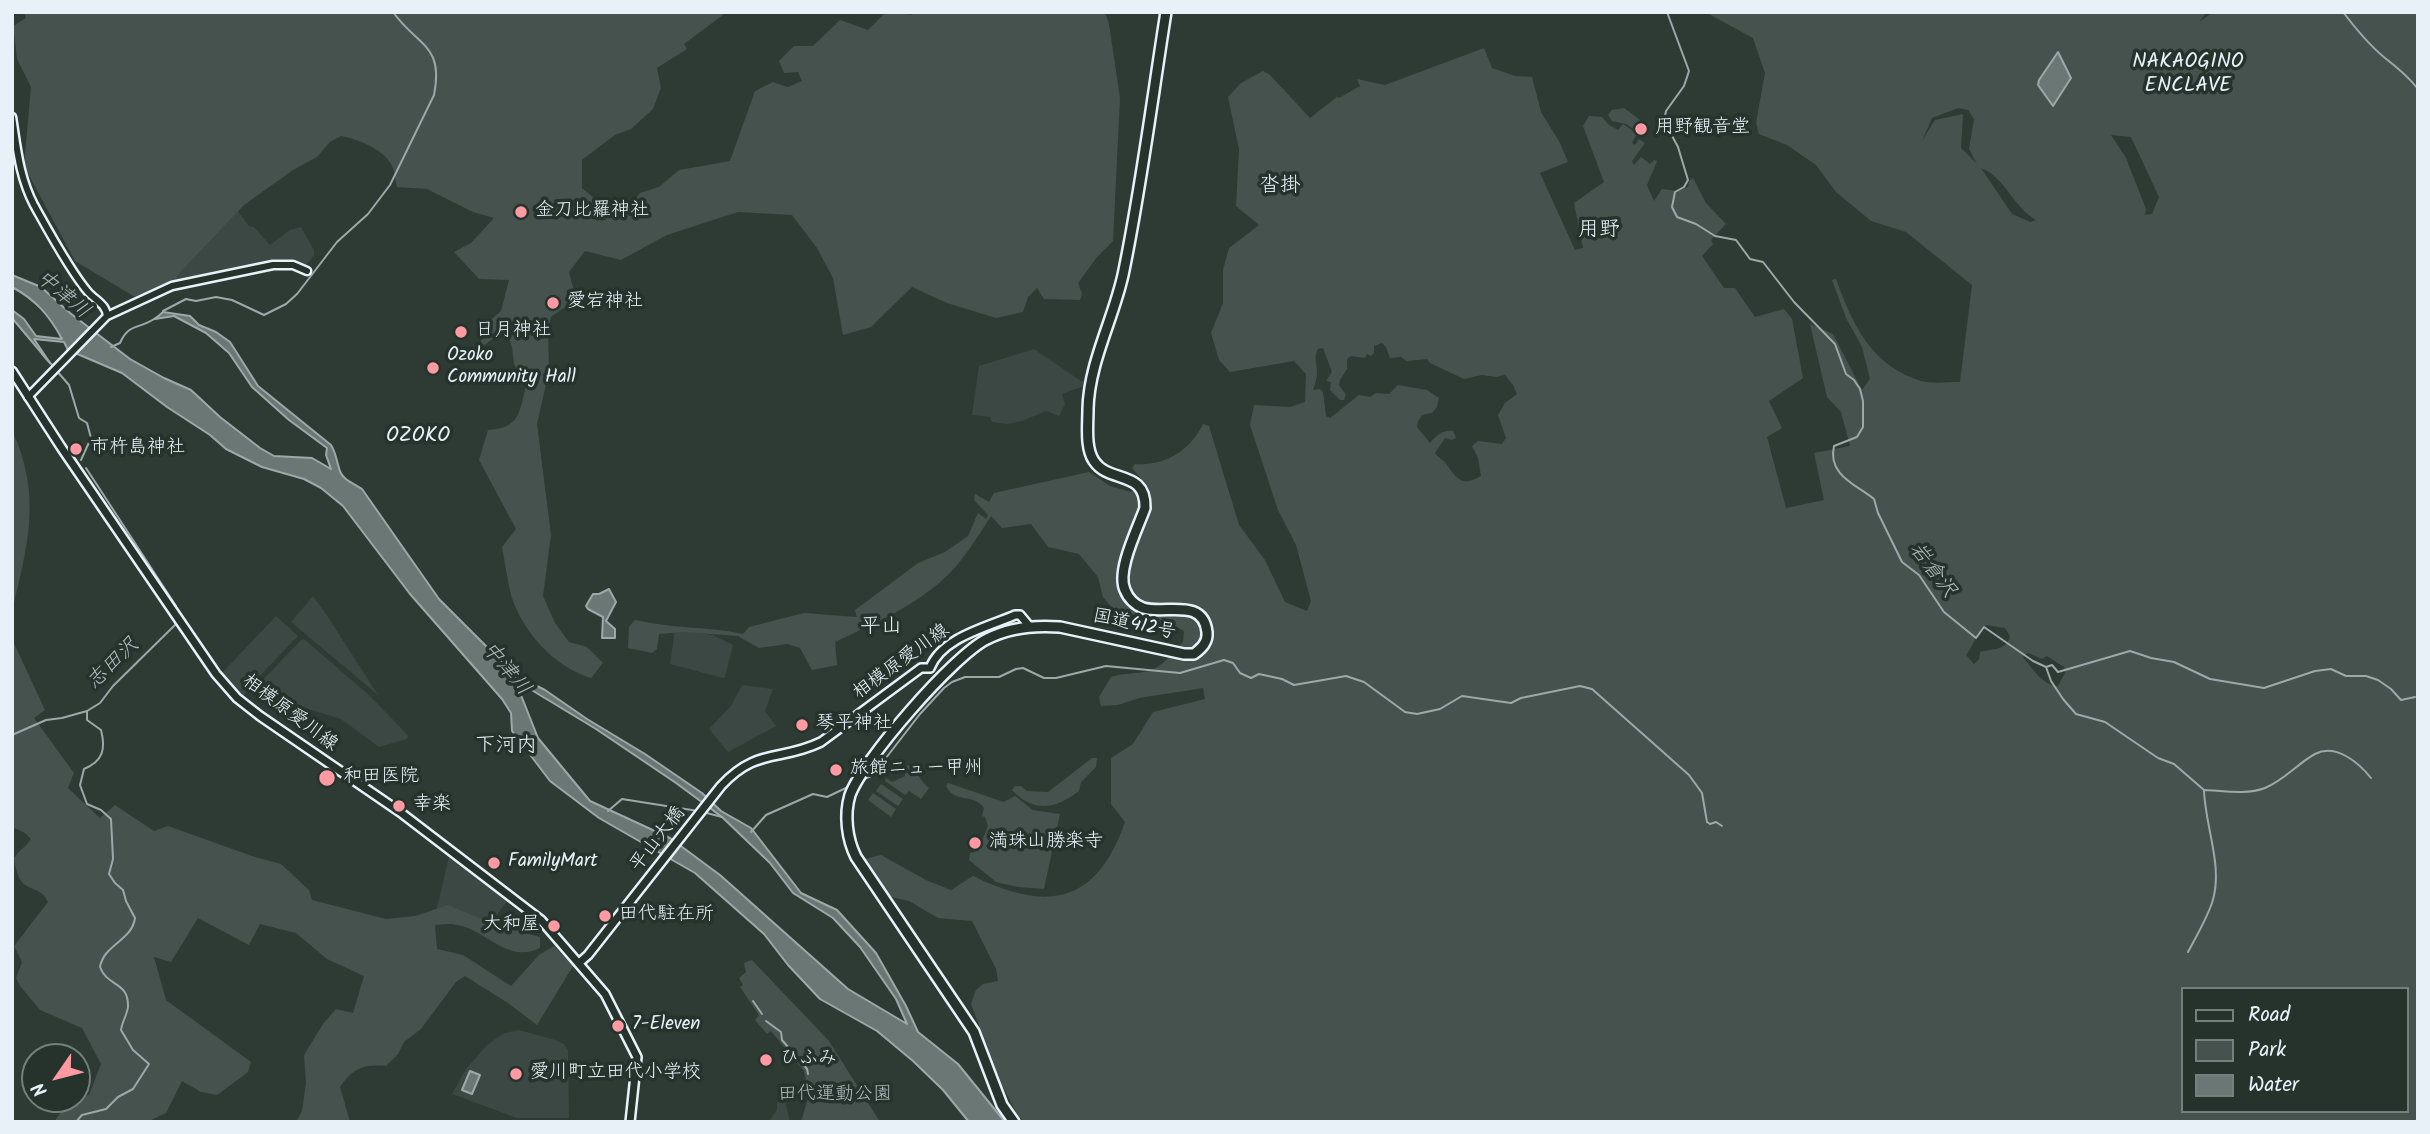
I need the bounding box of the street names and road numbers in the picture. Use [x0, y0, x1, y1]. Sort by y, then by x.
street label: 国道412号 [1090, 606, 1178, 646]
street label: 相模原愛川線 [849, 620, 955, 706]
street label: 相模原愛川線 [237, 671, 341, 757]
street label: 平山大橋 [627, 803, 691, 877]

